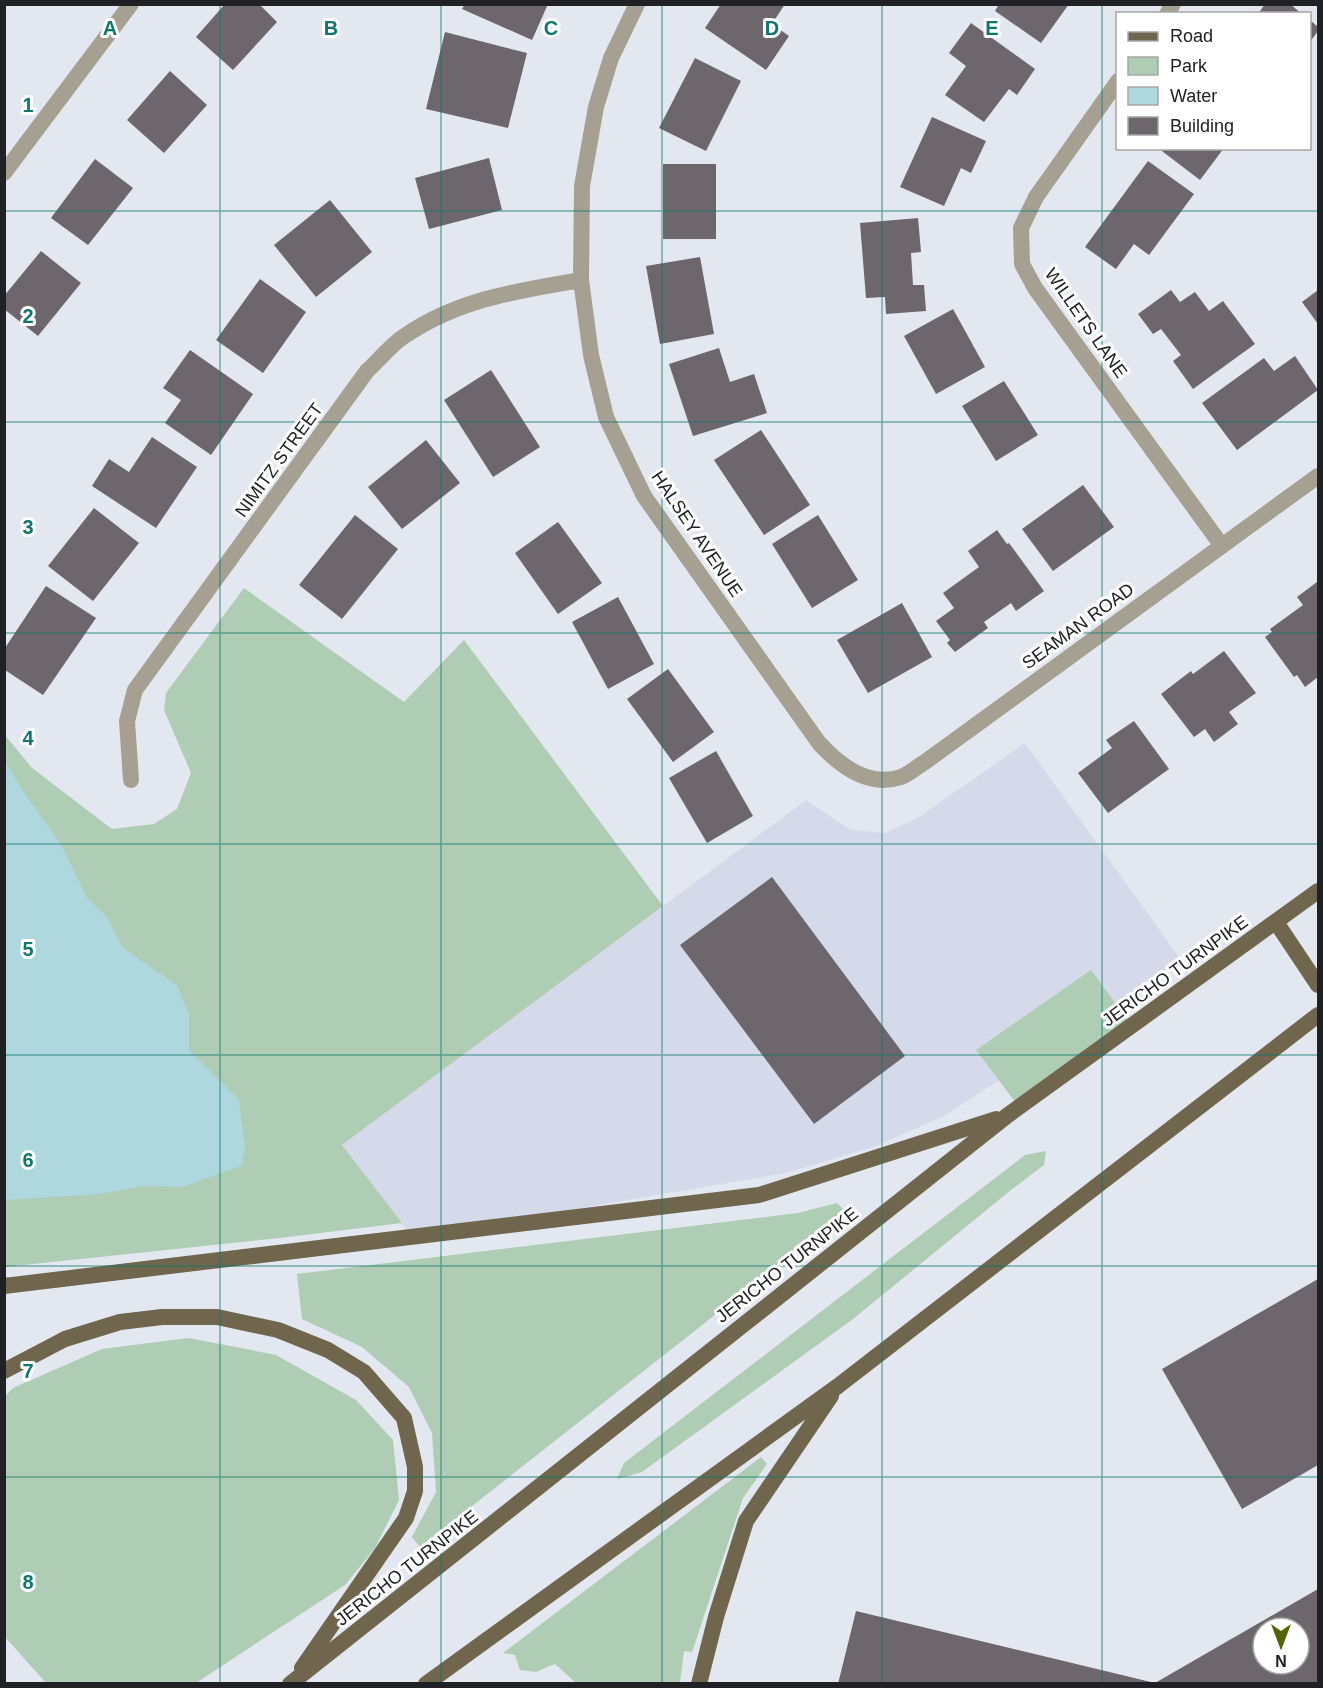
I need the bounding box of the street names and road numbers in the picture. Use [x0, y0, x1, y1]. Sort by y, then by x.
street label: WILLETS LANE [1041, 264, 1131, 382]
street label: NIMITZ STREET [231, 399, 327, 521]
street label: HALSEY AVENUE [647, 467, 747, 601]
street label: SEAMAN ROAD [1018, 579, 1138, 673]
street label: JERICHO TURNPIKE [1098, 912, 1252, 1030]
street label: JERICHO TURNPIKE [712, 1203, 862, 1327]
street label: JERICHO TURNPIKE [332, 1506, 482, 1630]

